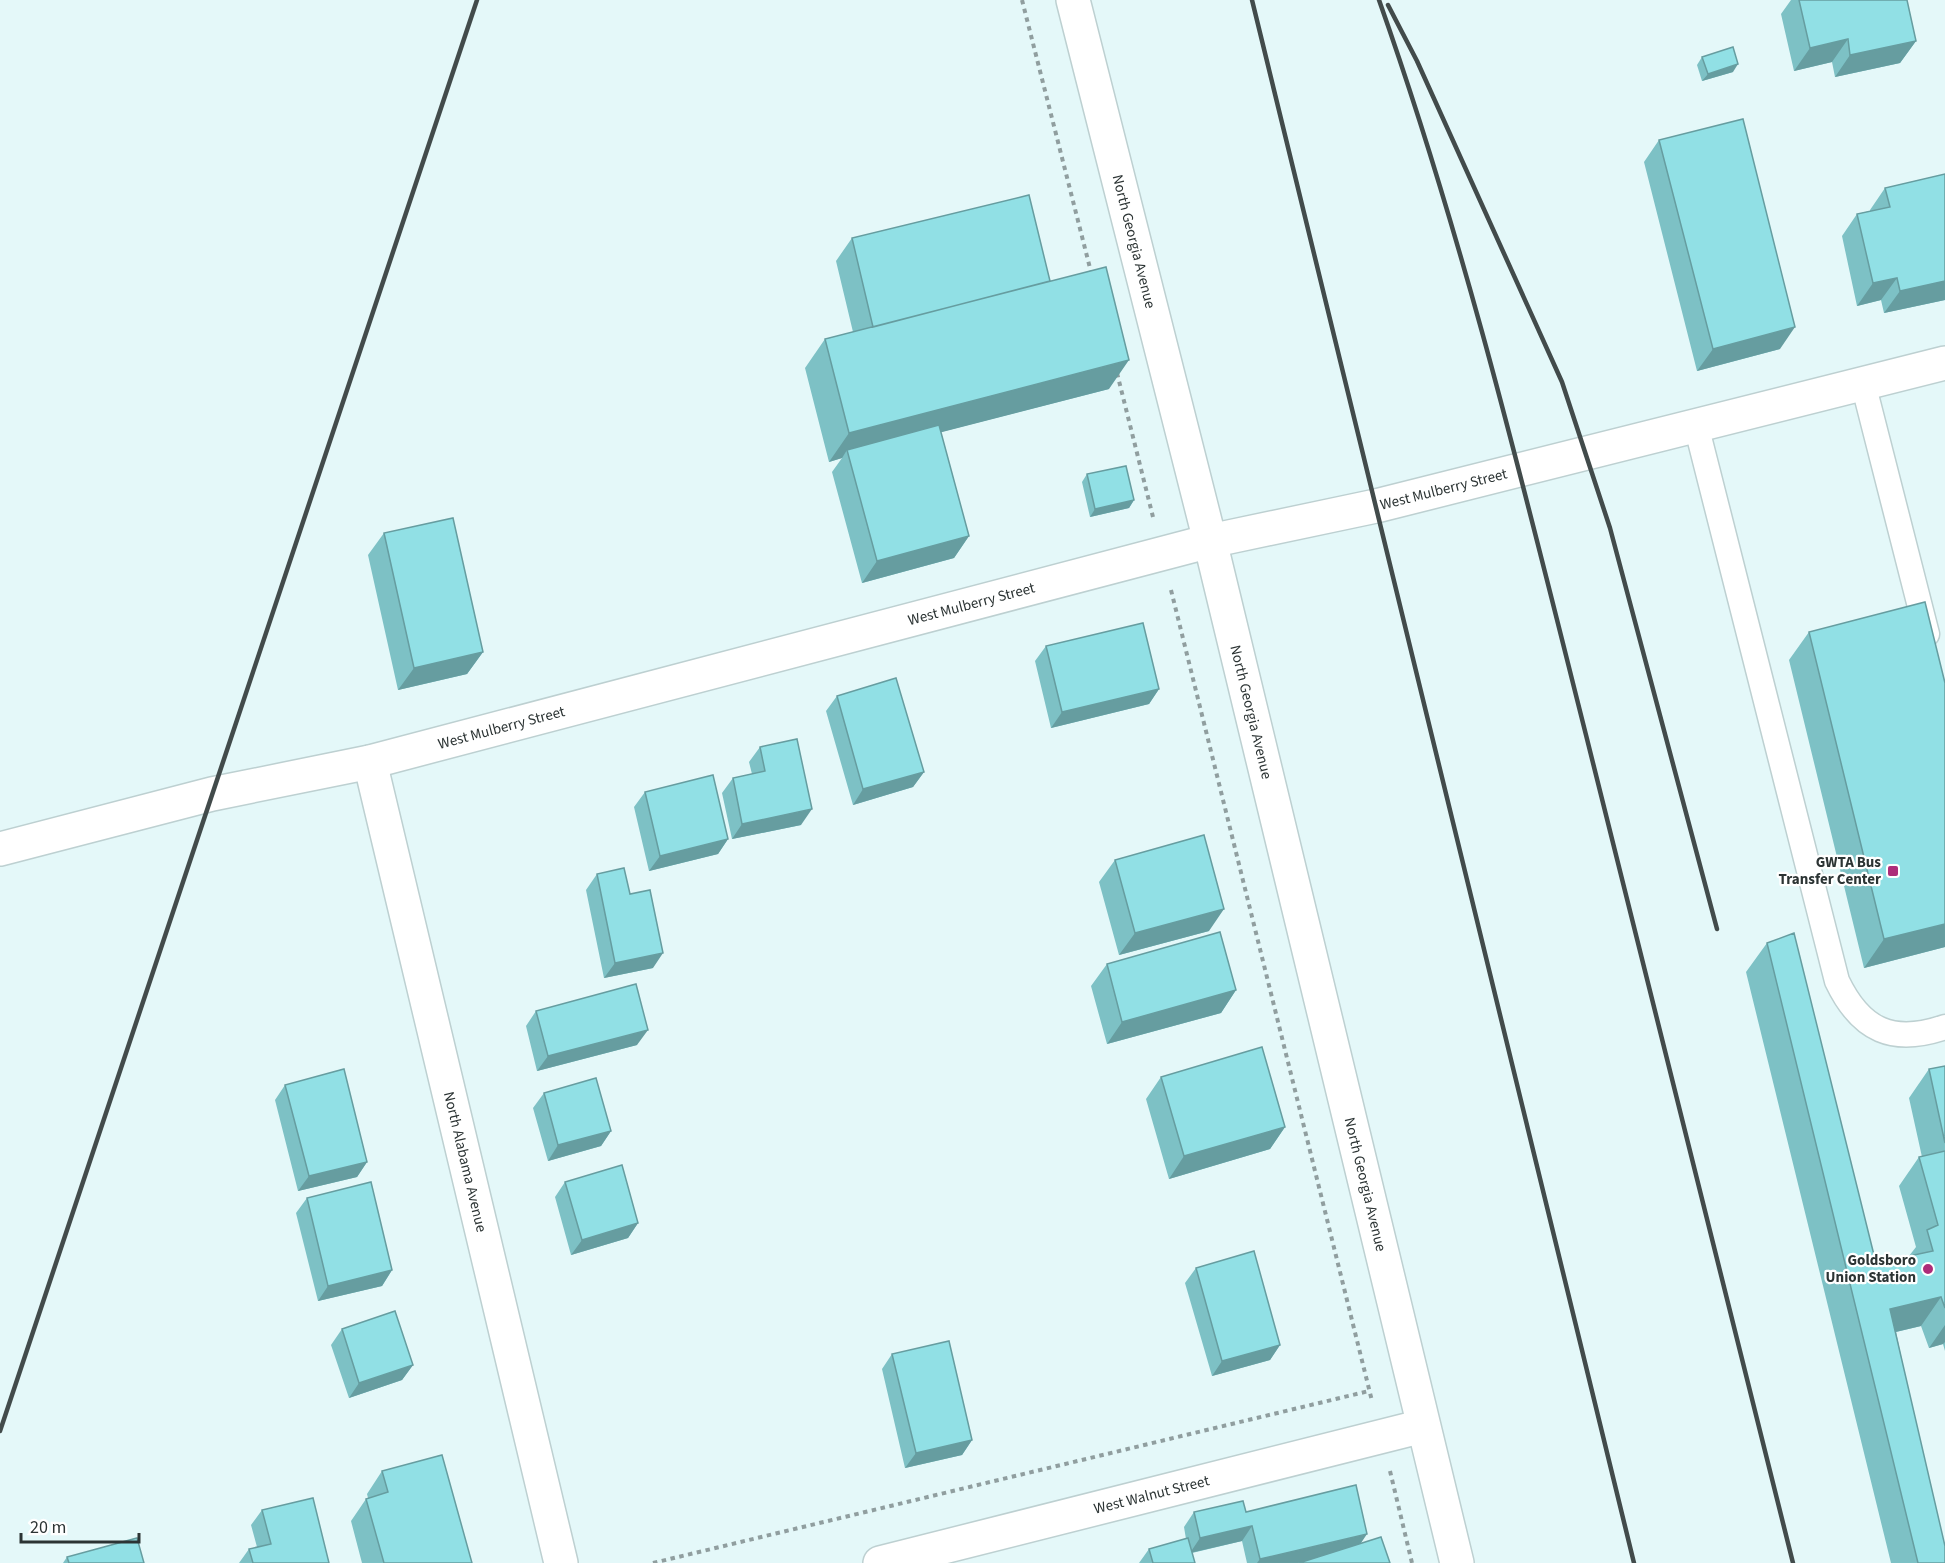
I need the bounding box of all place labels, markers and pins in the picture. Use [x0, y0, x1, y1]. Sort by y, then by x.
place label: GWTA Bus Transfer Center [1779, 852, 1881, 890]
marker: GWTA Bus Transfer Center [1886, 864, 1900, 878]
place label: Goldsboro Union Station [1826, 1250, 1916, 1288]
marker: Goldsboro Union Station [1921, 1262, 1935, 1276]

